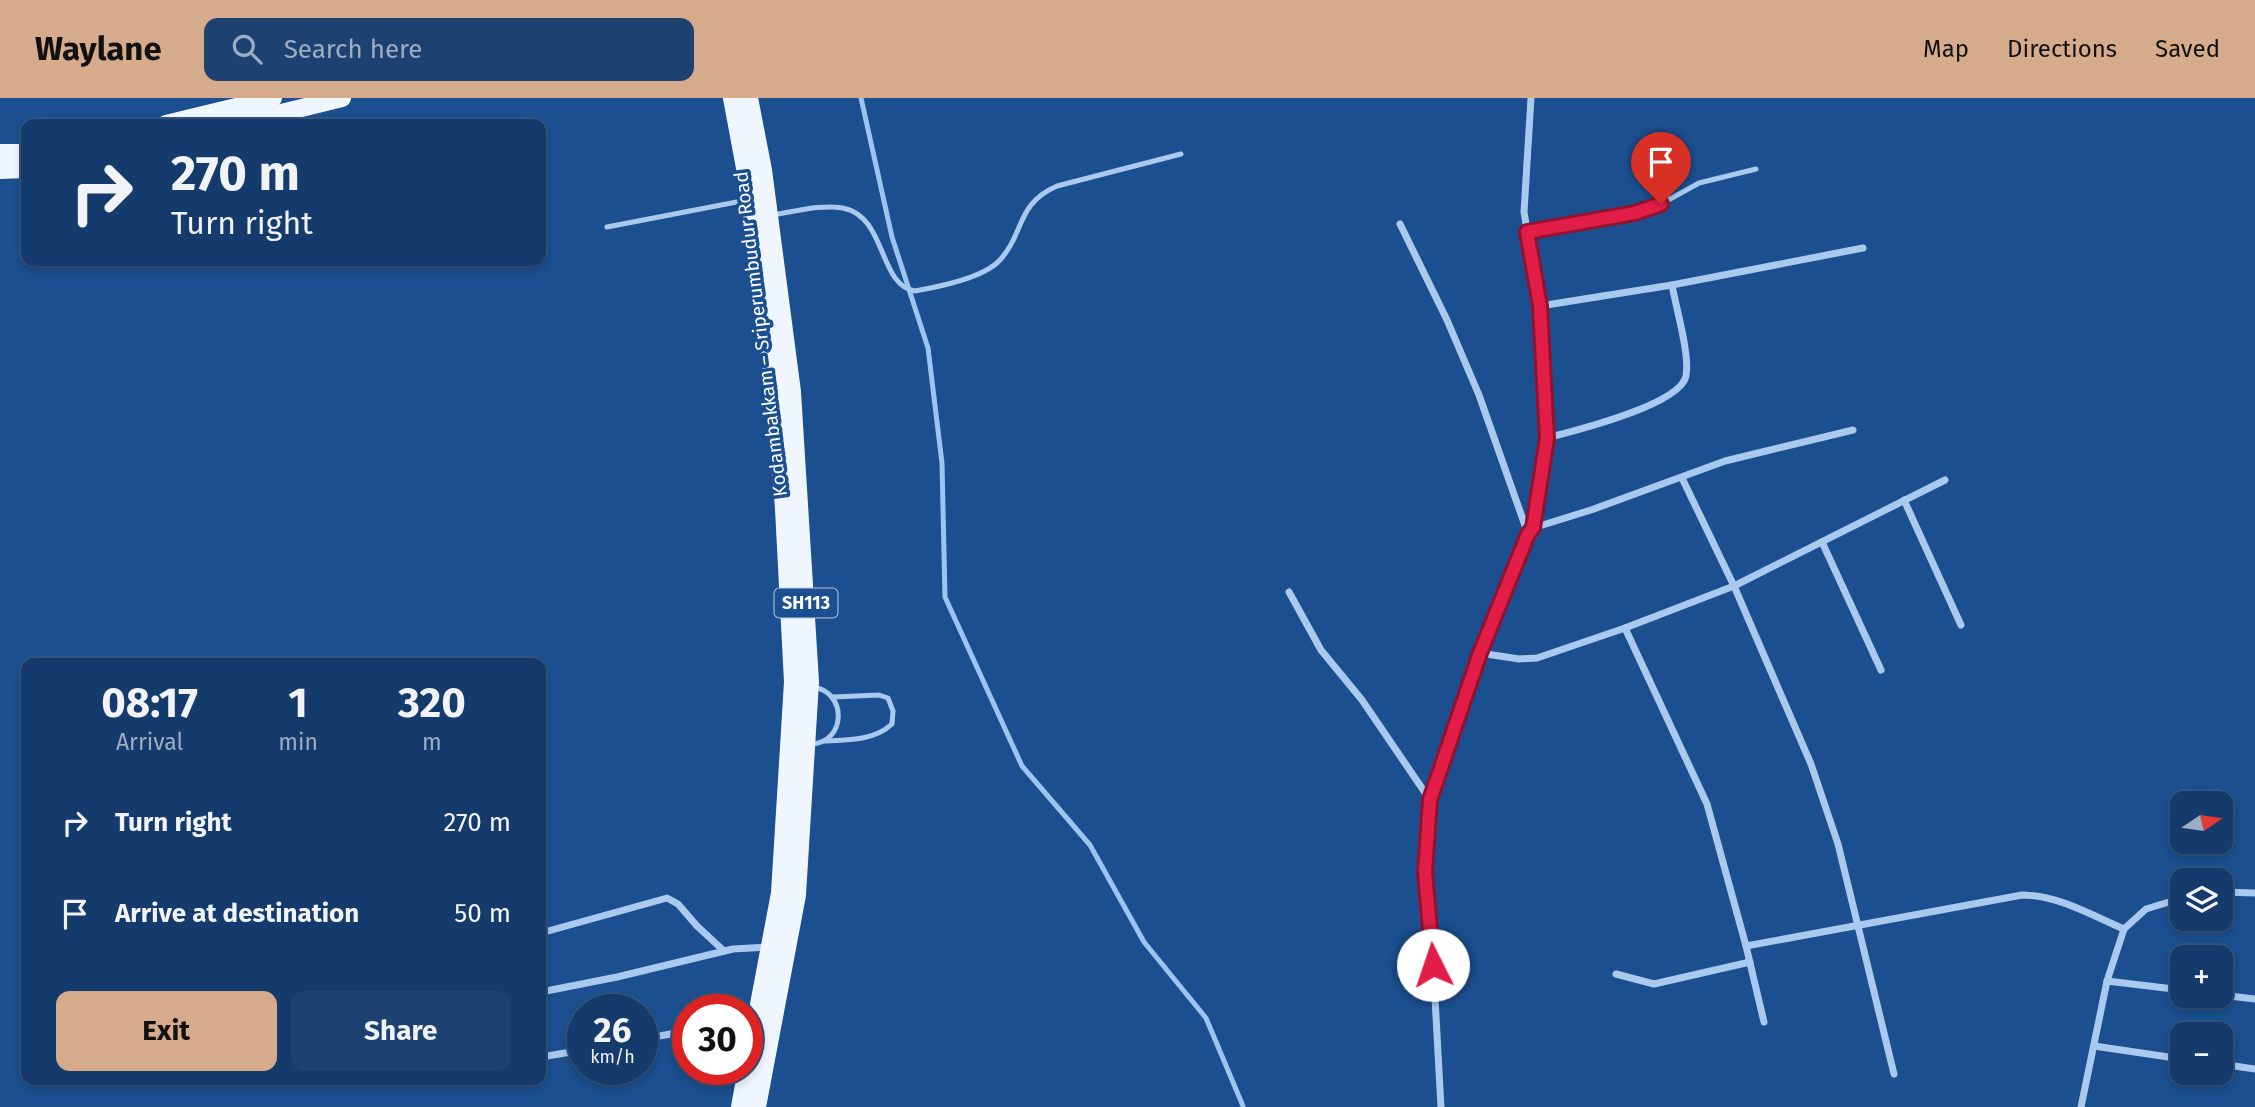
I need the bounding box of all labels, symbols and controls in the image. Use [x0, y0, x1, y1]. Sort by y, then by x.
search box [204, 18, 694, 81]
text: Waylane [35, 29, 162, 69]
icon: search [228, 30, 266, 68]
text: Search here [284, 34, 423, 65]
text: Map [1923, 35, 1969, 63]
text: Directions [2007, 35, 2117, 63]
text: Saved [2155, 35, 2220, 63]
pin [1631, 132, 1691, 204]
icon: arrive [1642, 143, 1680, 181]
text: 270 m [171, 144, 300, 203]
icon: right [56, 147, 147, 238]
street label: Kodambakkam – Sriperumbudur Road [729, 170, 792, 498]
text: Turn right [171, 204, 313, 242]
road number: SH113 [774, 588, 838, 618]
text: 08:17 [101, 678, 198, 728]
text: 1 [288, 678, 308, 728]
text: 320 [398, 678, 466, 728]
text: Arrival [116, 728, 183, 756]
text: min [278, 728, 318, 756]
text: m [422, 728, 442, 756]
north arrow [2170, 791, 2233, 854]
map controls [2170, 791, 2233, 1085]
icon: right [56, 804, 94, 842]
text: Turn right [115, 807, 232, 838]
text: 270 m [443, 807, 511, 838]
button: layers [2170, 868, 2233, 931]
icon: arrive [56, 895, 94, 933]
text: Arrive at destination [115, 898, 359, 929]
text: 50 m [454, 898, 511, 929]
position arrow [1396, 928, 1470, 1002]
button: + [2170, 945, 2233, 1008]
button: Exit [56, 991, 277, 1071]
button: Share [291, 991, 511, 1071]
speed limit sign: 30 [672, 994, 763, 1085]
text: 26 [594, 1009, 631, 1051]
button: − [2170, 1022, 2233, 1085]
text: km/h [590, 1046, 635, 1068]

